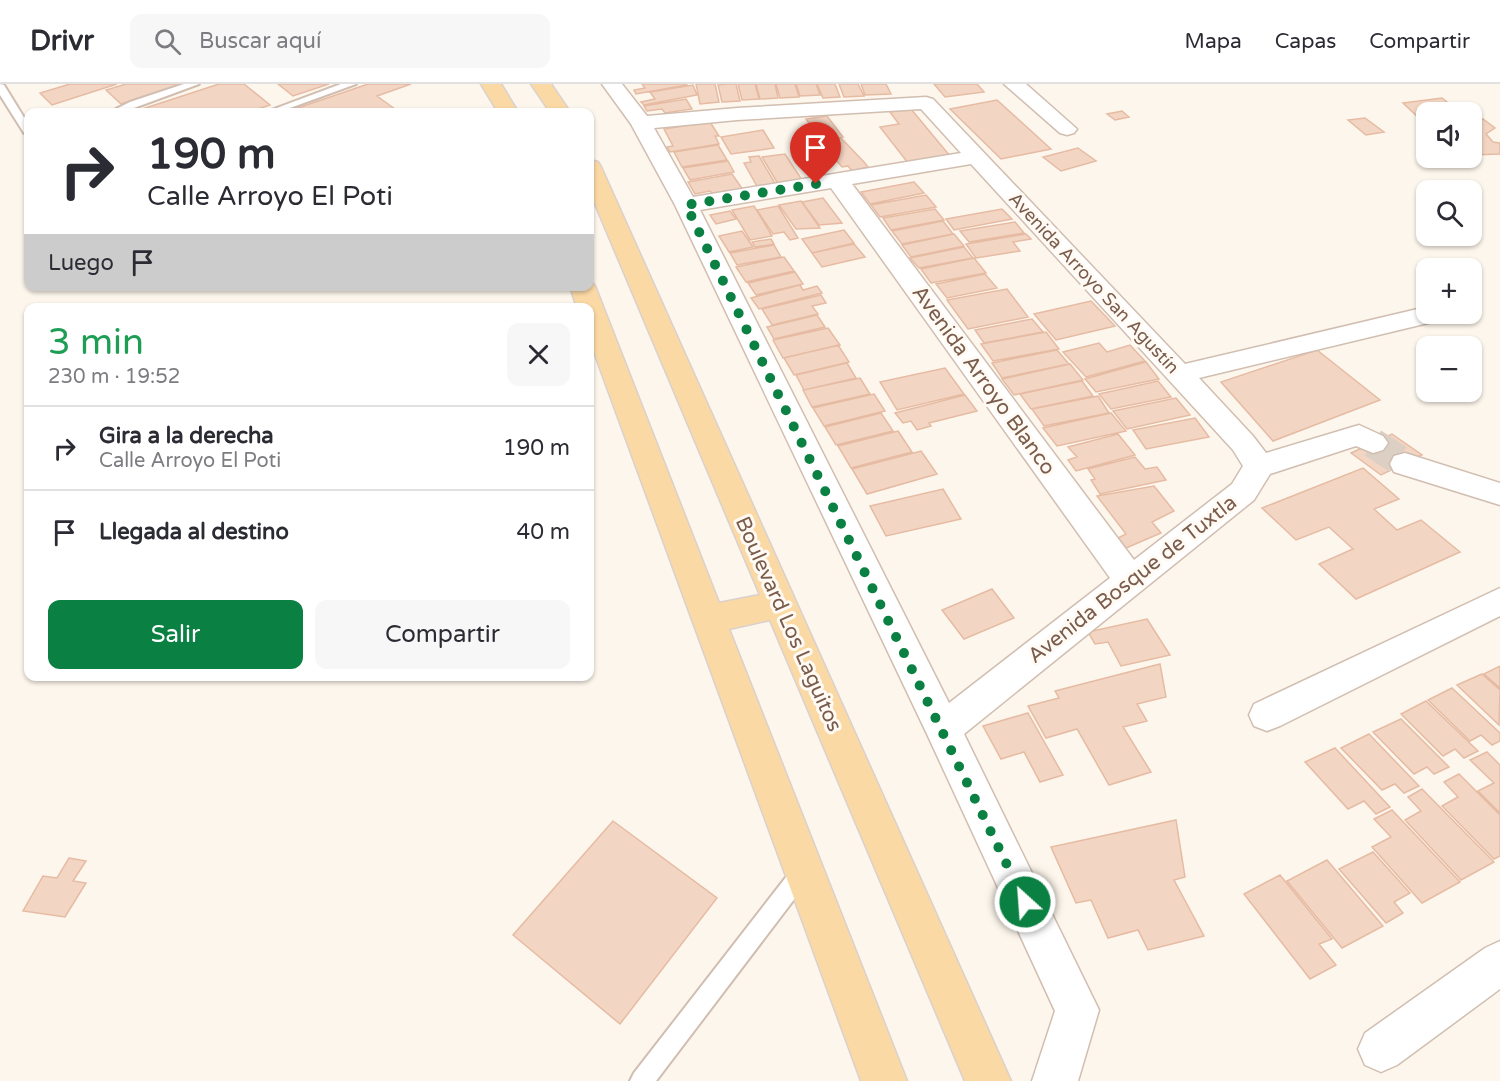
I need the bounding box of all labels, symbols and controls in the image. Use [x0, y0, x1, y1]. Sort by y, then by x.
search box [130, 14, 550, 68]
text: Drivr [30, 24, 94, 58]
icon: search [151, 25, 184, 58]
text: Buscar aquí [199, 28, 321, 54]
text: Mapa [1185, 29, 1242, 54]
text: Capas [1275, 29, 1336, 54]
text: Compartir [1369, 29, 1470, 54]
map controls [1416, 102, 1482, 402]
button: sound [1416, 102, 1482, 168]
pin [790, 122, 841, 184]
text: 190 m [147, 129, 276, 180]
icon: arrive [799, 131, 832, 164]
icon: right [48, 132, 126, 210]
text: Calle Arroyo El Poti [147, 180, 393, 213]
button: search [1416, 180, 1482, 246]
street label: Avenida Arroyo San Agustín [1004, 188, 1184, 378]
icon: arrive [126, 246, 159, 279]
text: Luego [48, 250, 114, 276]
button: + [1416, 258, 1482, 324]
street label: Avenida Arroyo Blanco [907, 281, 1061, 480]
text: 3 min [48, 321, 144, 364]
button: close [507, 323, 570, 386]
button: − [1416, 336, 1482, 402]
text: 230 m · 19:52 [48, 365, 180, 389]
text: Gira a la derecha [99, 423, 274, 449]
icon: right [48, 432, 81, 465]
text: 190 m [503, 435, 570, 461]
text: Calle Arroyo El Poti [99, 449, 281, 473]
street label: Avenida Bosque de Tuxtla [1023, 490, 1242, 669]
street label: Boulevard Los Laguitos [730, 513, 847, 736]
icon: arrive [48, 516, 81, 549]
text: Llegada al destino [99, 519, 289, 545]
text: 40 m [516, 519, 570, 545]
button: Salir [48, 600, 303, 669]
button: Compartir [315, 600, 570, 669]
position arrow [993, 870, 1057, 934]

